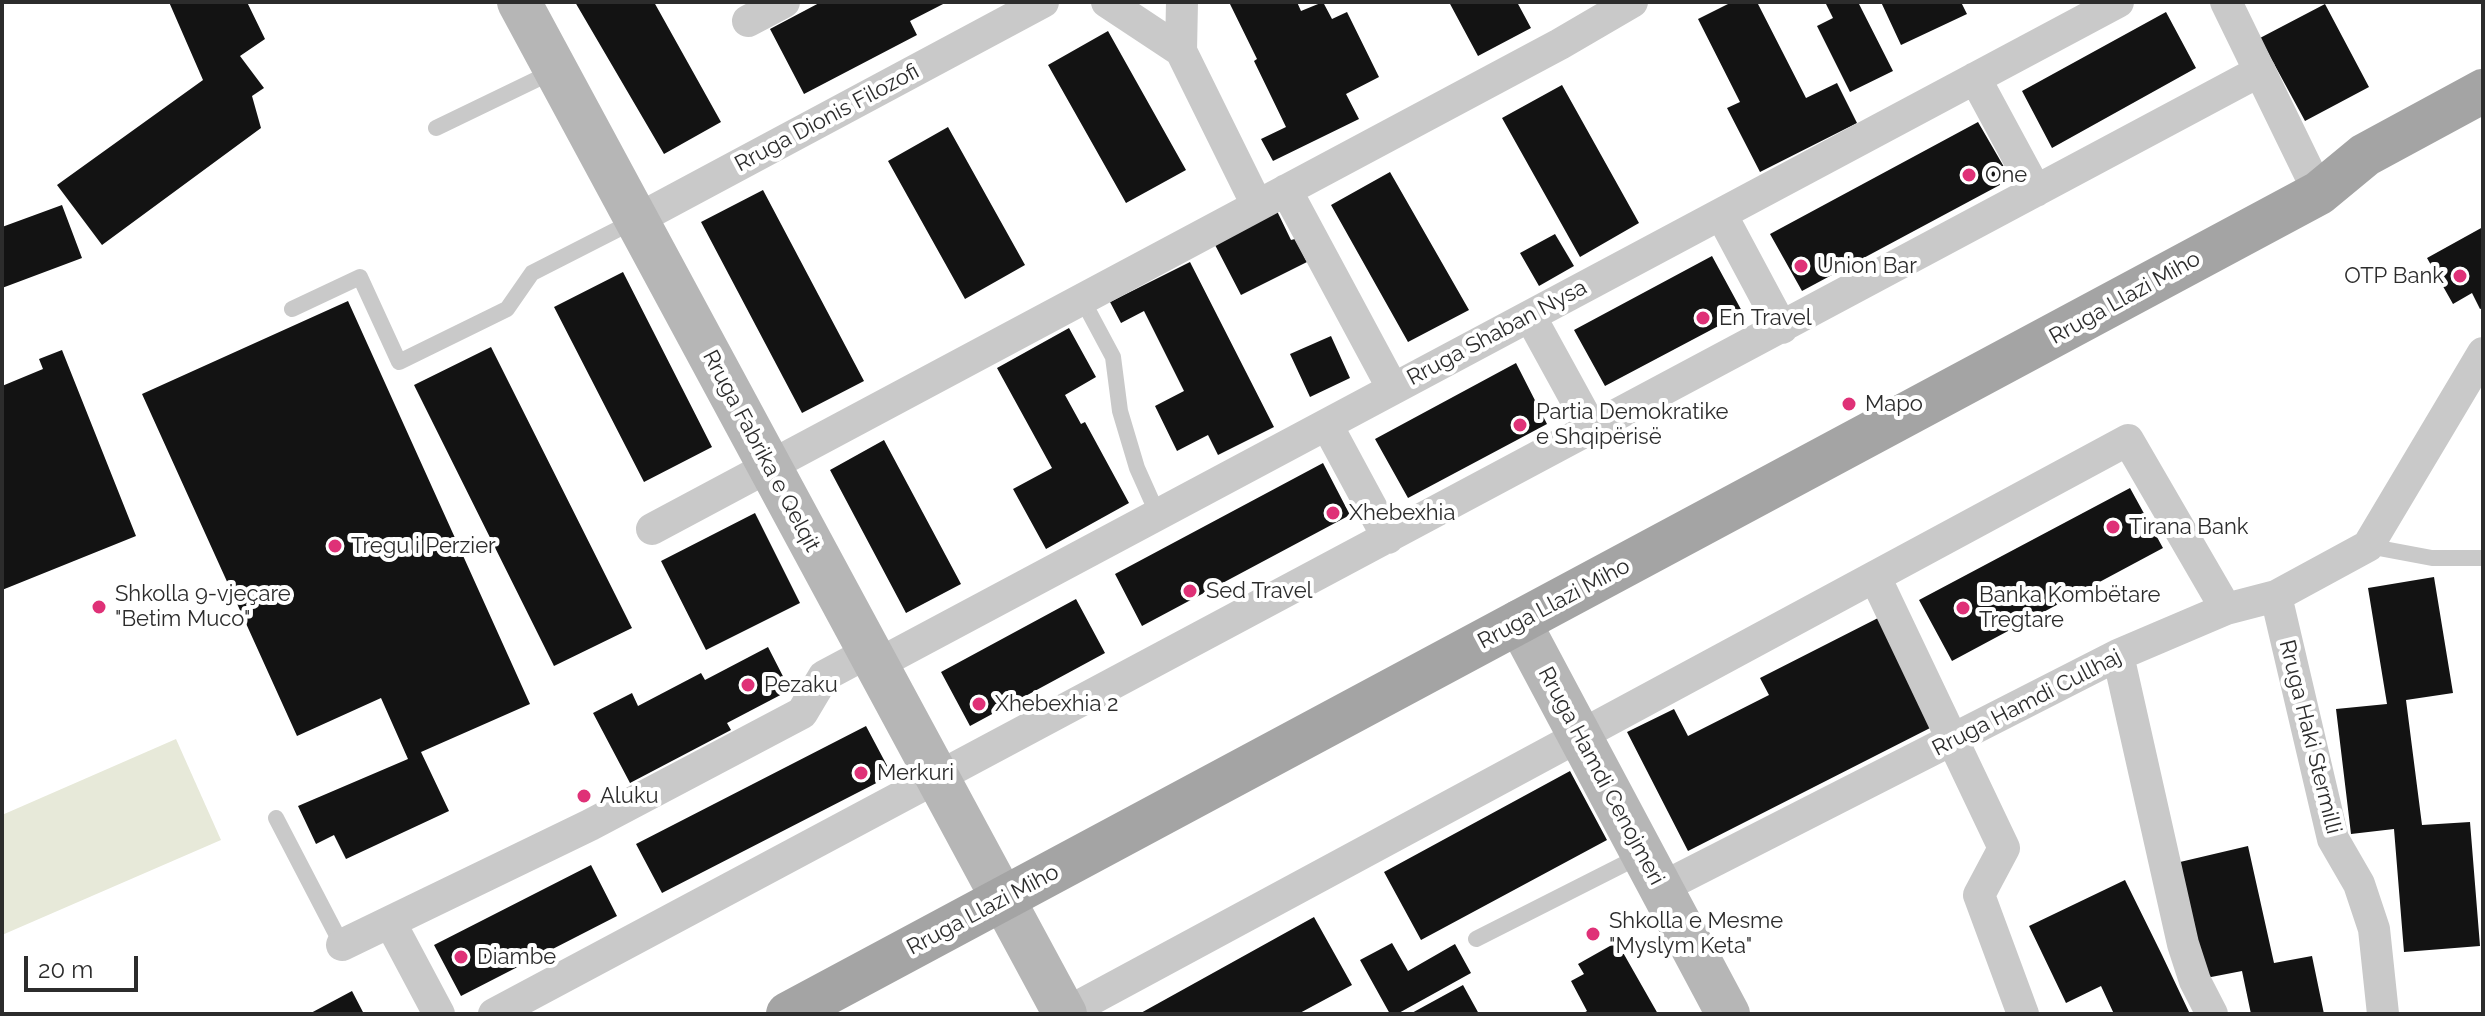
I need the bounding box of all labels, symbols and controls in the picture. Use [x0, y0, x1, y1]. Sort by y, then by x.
street label: Rruga Dionis Filozofi [730, 58, 924, 178]
place label: One [1985, 162, 2027, 188]
marker: One [1960, 166, 1978, 184]
street label: Rruga Llazi Miho [2045, 246, 2205, 350]
place label: Union Bar [1817, 253, 1917, 279]
marker: Union Bar [1792, 257, 1810, 275]
place label: OTP Bank [2344, 263, 2444, 289]
marker: OTP Bank [2451, 267, 2469, 285]
street label: Rruga Shaban Nysa [1403, 274, 1591, 392]
place label: En Travel [1719, 305, 1812, 331]
marker: En Travel [1694, 309, 1712, 327]
street label: Rruga Fabrika e Qelqit [697, 346, 825, 556]
place label: Mapo [1865, 391, 1923, 417]
marker: Mapo [1840, 395, 1858, 413]
place label: Partia Demokratike e Shqipërisë [1536, 399, 1728, 450]
marker: Partia Demokratike e Shqipërisë [1511, 416, 1529, 434]
place label: Xhebexhia [1349, 500, 1455, 526]
marker: Xhebexhia [1324, 504, 1342, 522]
place label: Tirana Bank [2129, 514, 2248, 540]
marker: Tirana Bank [2104, 518, 2122, 536]
place label: Tregu i Perzier [351, 533, 496, 559]
marker: Tregu i Perzier [326, 537, 344, 555]
street label: Rruga Llazi Miho [1474, 553, 1634, 655]
place label: Sed Travel [1206, 578, 1313, 604]
place label: Shkolla 9-vjeçare "Betim Muco" [115, 581, 291, 632]
marker: Sed Travel [1181, 582, 1199, 600]
place label: Banka Kombëtare Tregtare [1979, 582, 2160, 634]
marker: Shkolla 9-vjeçare "Betim Muco" [90, 598, 108, 616]
marker: Banka Kombëtare Tregtare [1954, 599, 1972, 617]
street label: Rruga Haki Stermilli [2273, 637, 2347, 837]
street label: Rruga Hamdi Cullhaj [1928, 644, 2126, 762]
street label: Rruga Hamdi Cenojmeri [1532, 662, 1670, 890]
place label: Pezaku [764, 672, 838, 698]
marker: Pezaku [739, 676, 757, 694]
place label: Xhebexhia 2 [995, 691, 1118, 717]
marker: Xhebexhia 2 [970, 695, 988, 713]
place label: Merkuri [877, 760, 954, 786]
marker: Merkuri [852, 764, 870, 782]
place label: Aluku [600, 783, 659, 809]
marker: Aluku [575, 787, 593, 805]
street label: Rruga Llazi Miho [903, 859, 1063, 961]
place label: Shkolla e Mesme "Myslym Keta" [1609, 908, 1783, 960]
marker: Shkolla e Mesme "Myslym Keta" [1584, 925, 1602, 943]
scale bar [28, 940, 142, 990]
place label: Diambe [477, 944, 556, 970]
marker: Diambe [452, 948, 470, 966]
text: 20 m [38, 955, 93, 984]

